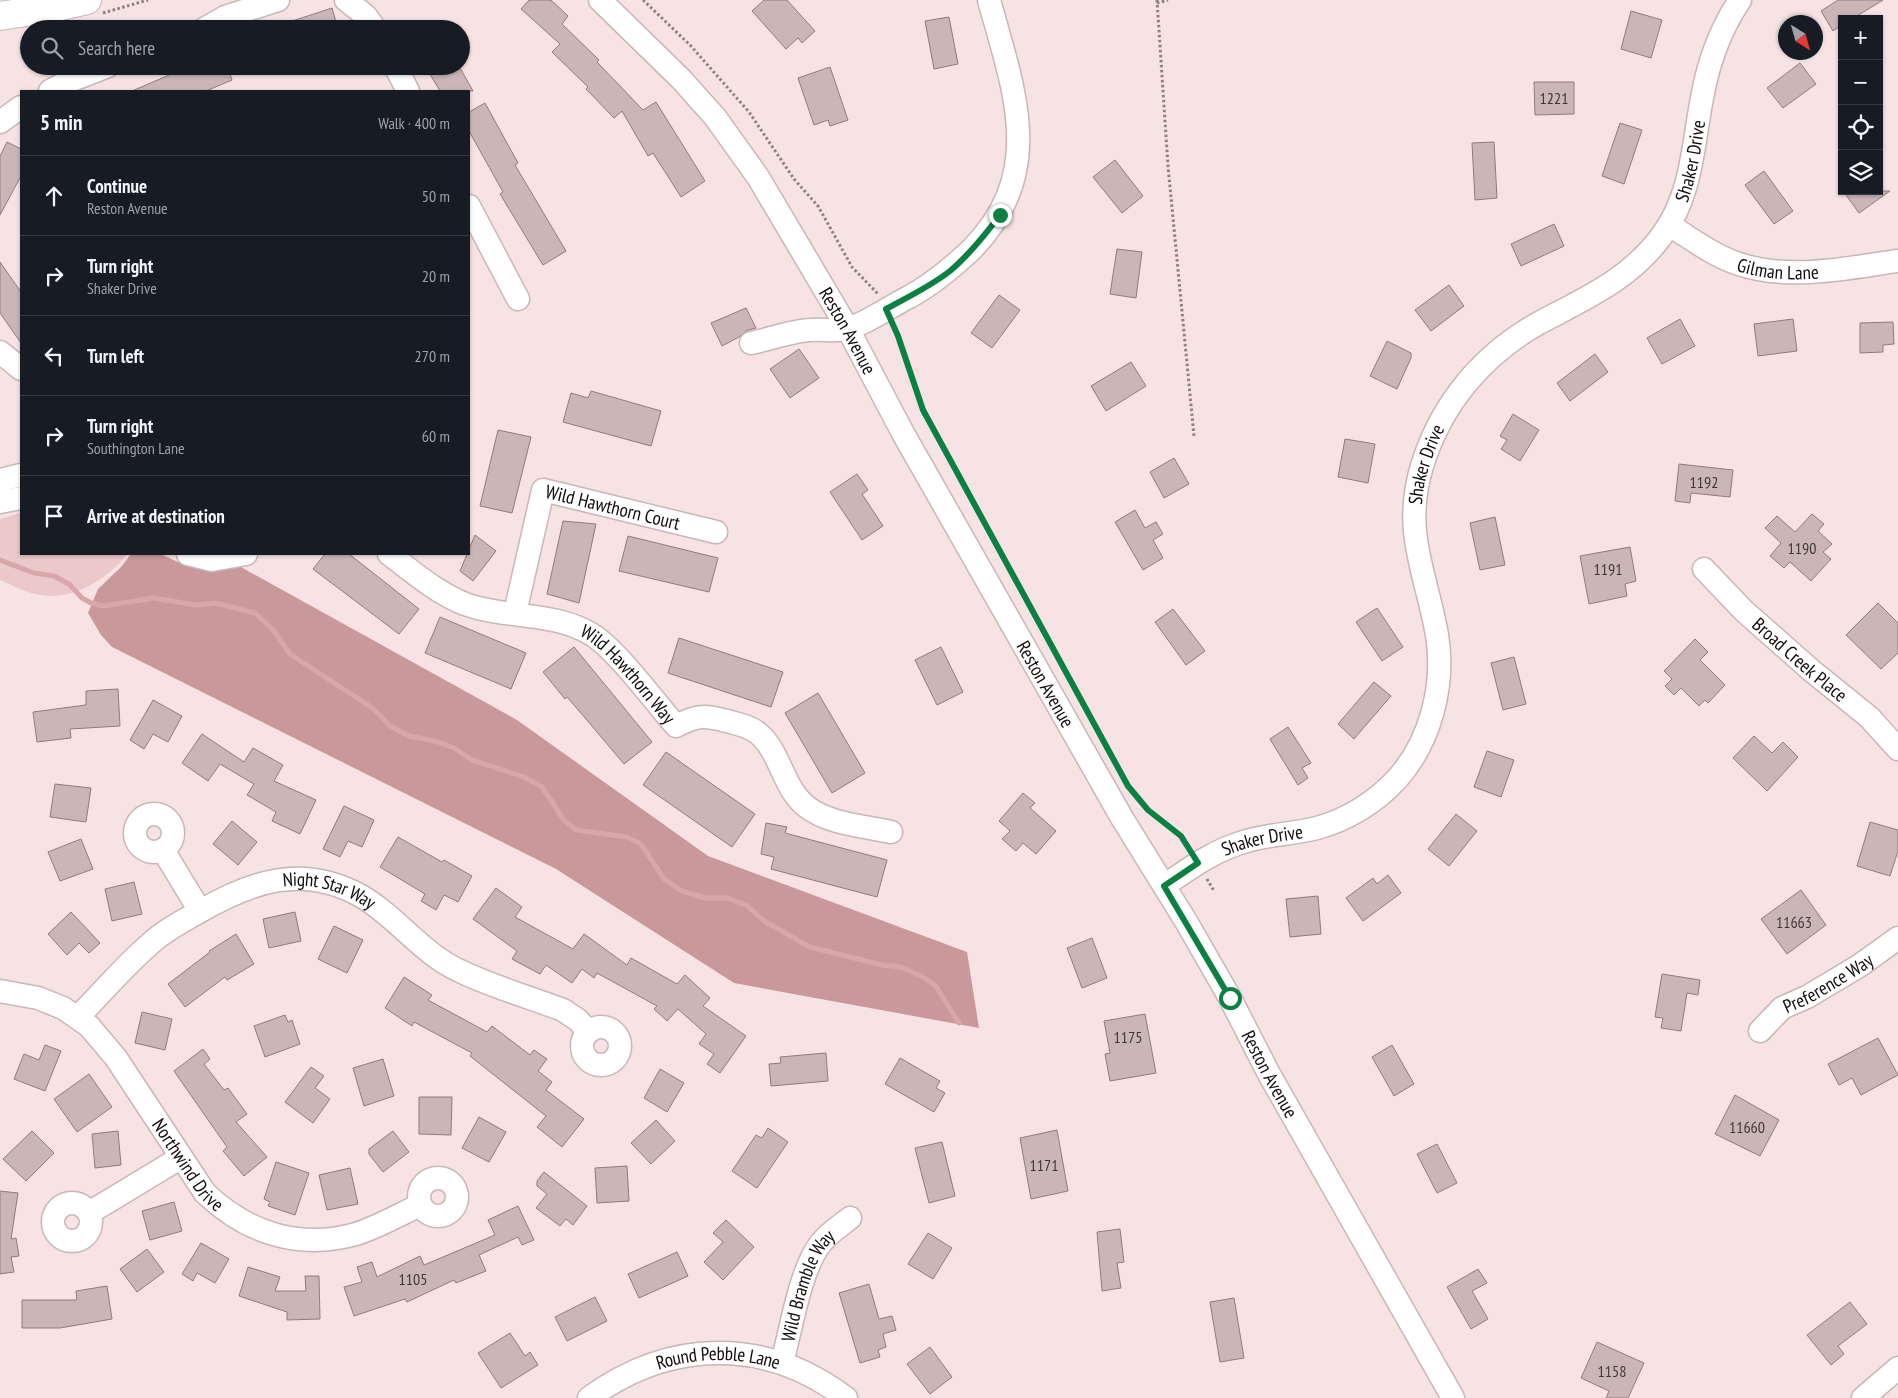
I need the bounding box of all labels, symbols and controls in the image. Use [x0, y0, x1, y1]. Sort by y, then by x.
north arrow [1778, 15, 1823, 60]
map controls [1838, 15, 1883, 195]
button: + [1838, 15, 1883, 60]
search box [20, 20, 470, 75]
icon: search [38, 34, 66, 62]
text: Search here [78, 36, 155, 60]
button: − [1838, 60, 1883, 105]
house number: 1221 [1540, 88, 1568, 108]
button: locate [1838, 105, 1883, 150]
text: 5 min [40, 109, 82, 136]
text: Walk · 400 m [378, 113, 450, 133]
street label: Shaker Drive [1669, 118, 1710, 205]
button: layers [1838, 150, 1883, 195]
text: Continue [87, 174, 147, 198]
icon: ahead [40, 182, 68, 210]
text: 50 m [422, 186, 450, 206]
text: Reston Avenue [87, 198, 168, 218]
route end [989, 204, 1012, 227]
street label: Gilman Lane [1734, 252, 1820, 284]
text: Turn right [87, 254, 153, 278]
icon: right [40, 262, 68, 290]
text: 20 m [422, 266, 450, 286]
text: Shaker Drive [87, 278, 157, 298]
street label: Reston Avenue [814, 283, 882, 378]
icon: left [40, 342, 68, 370]
text: Turn left [87, 344, 144, 368]
text: 270 m [415, 346, 450, 366]
text: Turn right [87, 414, 153, 438]
street label: Shaker Drive [1403, 420, 1449, 505]
icon: right [40, 422, 68, 450]
text: 60 m [422, 426, 450, 446]
text: Southington Lane [87, 438, 185, 458]
house number: 1192 [1690, 472, 1718, 492]
street label: Wild Hawthorn Court [543, 479, 683, 535]
icon: arrive [40, 502, 68, 530]
text: Arrive at destination [87, 504, 225, 528]
house number: 1190 [1788, 538, 1816, 558]
house number: 1191 [1594, 559, 1622, 579]
street label: Broad Creek Place [1748, 612, 1852, 707]
street label: Wild Hawthorn Way [577, 619, 681, 729]
street label: Reston Avenue [1012, 636, 1080, 732]
street label: Shaker Drive [1217, 819, 1305, 861]
street label: Night Star Way [282, 867, 382, 915]
house number: 11663 [1776, 912, 1812, 932]
street label: Preference Way [1779, 947, 1878, 1018]
route start [1219, 987, 1242, 1010]
street label: Reston Avenue [1237, 1026, 1303, 1122]
house number: 1175 [1114, 1027, 1142, 1047]
street label: Northwind Drive [147, 1114, 229, 1216]
house number: 11660 [1729, 1117, 1765, 1137]
house number: 1171 [1030, 1155, 1058, 1175]
street label: Wild Bramble Way [776, 1223, 840, 1344]
house number: 1105 [399, 1269, 427, 1289]
street label: Round Pebble Lane [653, 1341, 784, 1375]
house number: 1158 [1598, 1361, 1626, 1381]

